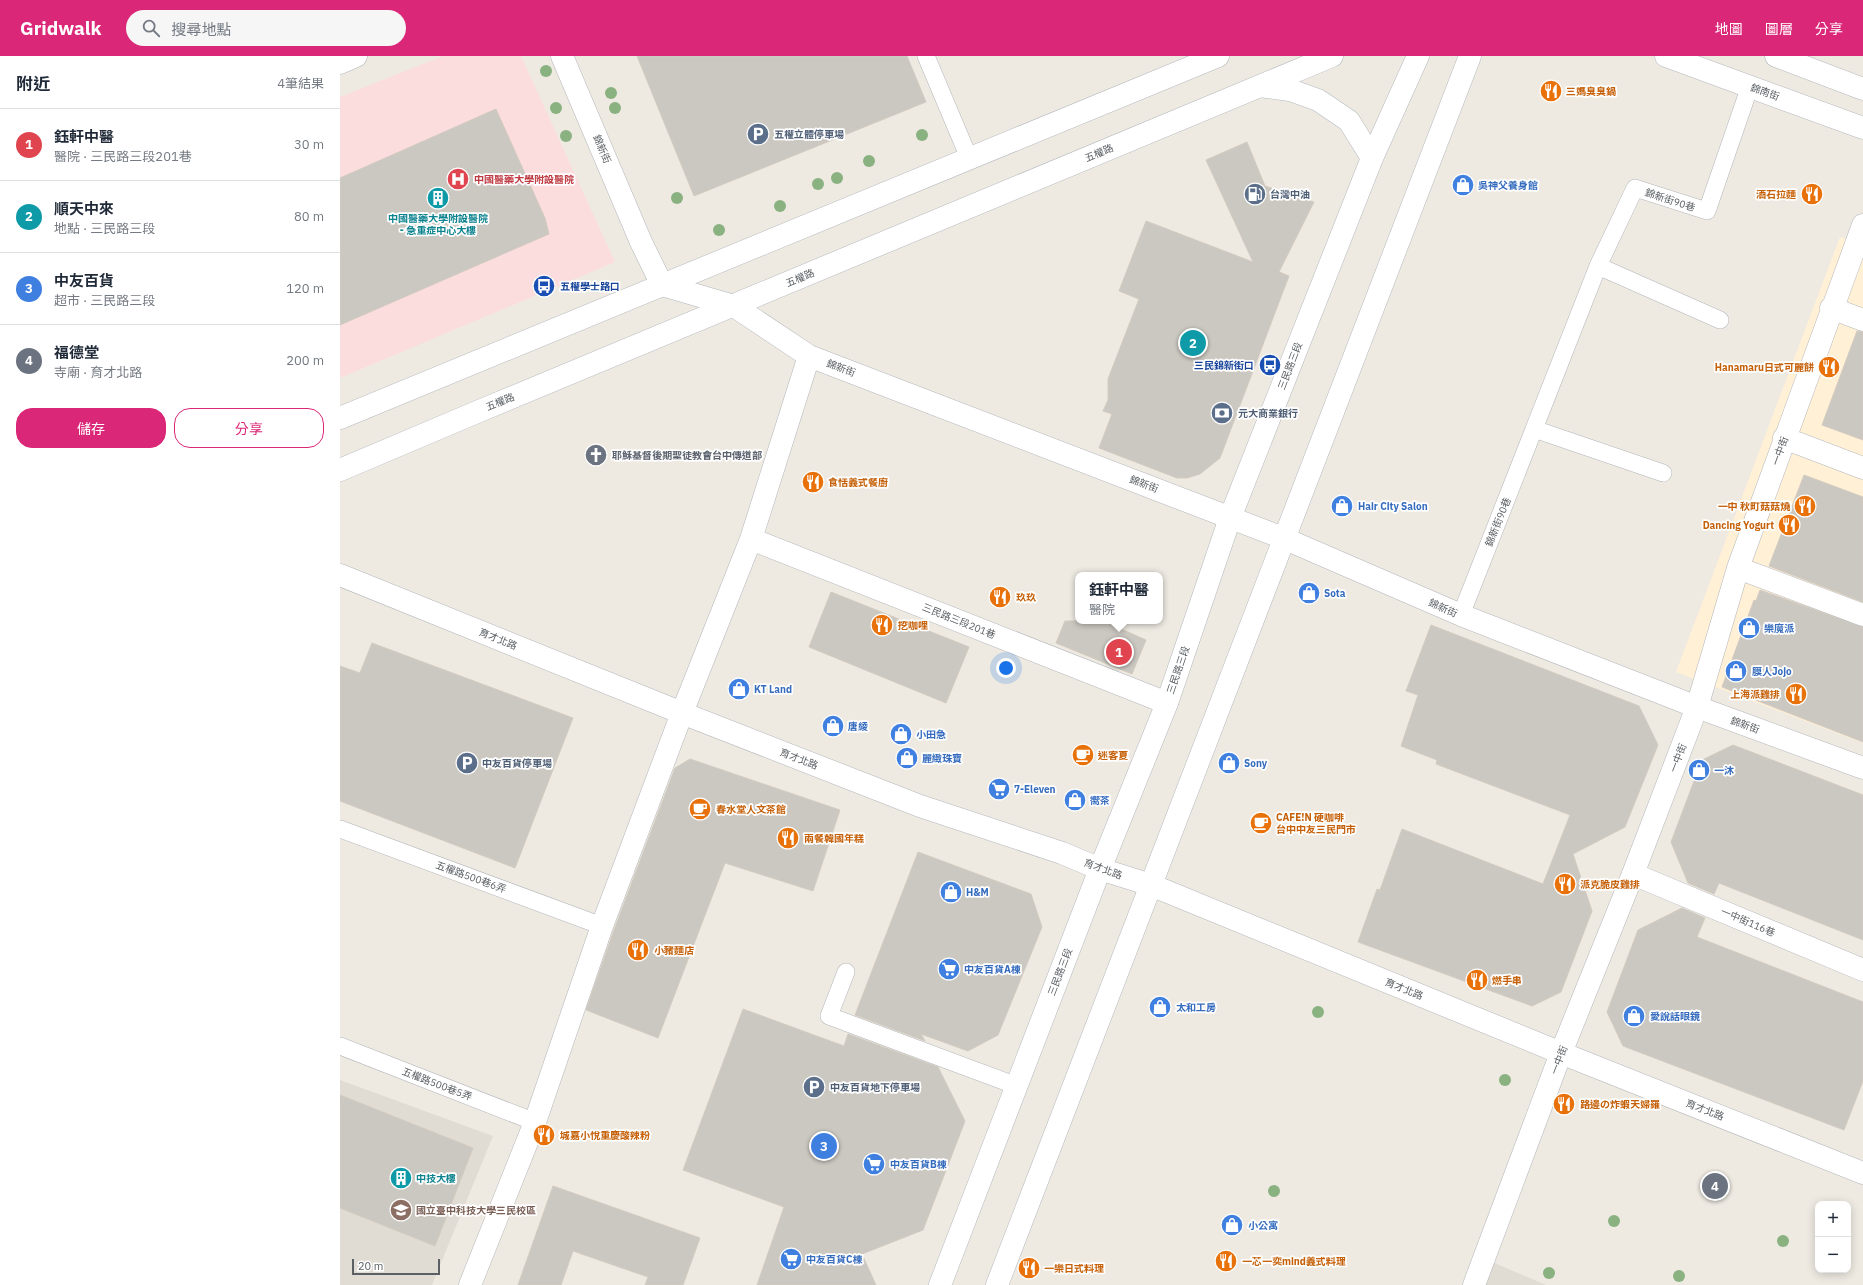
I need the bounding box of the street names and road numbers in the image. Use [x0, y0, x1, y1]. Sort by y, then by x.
street label: 錦南街 [1749, 81, 1781, 103]
street label: 錦新街 [590, 133, 614, 165]
street label: 五權路 [1083, 141, 1115, 165]
street label: 錦新街90巷 [1643, 186, 1697, 214]
street label: 五權路 [784, 266, 816, 290]
street label: 三民路三段 [1275, 340, 1305, 392]
street label: 錦新街 [825, 357, 857, 379]
street label: 五權路 [484, 390, 516, 414]
street label: 一中街 [1769, 435, 1791, 467]
street label: 錦新街 [1128, 473, 1160, 495]
street label: 錦新街90巷 [1482, 495, 1514, 549]
street label: 錦新街 [1427, 596, 1459, 620]
street label: 三民路三段201巷 [920, 600, 998, 642]
street label: 育才北路 [477, 625, 519, 653]
street label: 三民路三段 [1164, 644, 1192, 696]
street label: 錦新街 [1729, 714, 1761, 736]
street label: 一中街 [1667, 742, 1689, 774]
street label: 育才北路 [778, 746, 820, 772]
street label: 育才北路 [1082, 856, 1124, 882]
street label: 五權路500巷6弄 [434, 858, 508, 896]
street label: 一中街116巷 [1719, 905, 1777, 939]
street label: 三民路三段 [1045, 946, 1075, 998]
street label: 育才北路 [1383, 975, 1425, 1003]
street label: 一中街 [1548, 1044, 1570, 1076]
street label: 五權路500巷5弄 [400, 1065, 474, 1103]
street label: 育才北路 [1684, 1097, 1726, 1123]

